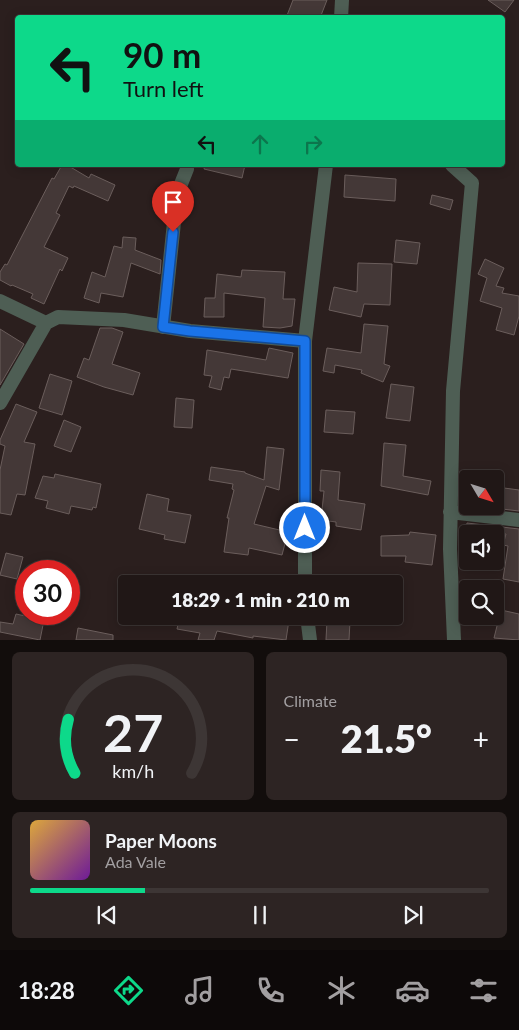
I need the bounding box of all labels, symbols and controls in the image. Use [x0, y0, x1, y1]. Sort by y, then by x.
text: 90 m [123, 33, 201, 75]
icon: left [40, 35, 105, 100]
text: Turn left [123, 75, 204, 102]
icon: left [193, 130, 221, 158]
icon: ahead [246, 130, 274, 158]
icon: right [299, 130, 327, 158]
pin [152, 181, 194, 232]
icon: arrive [159, 188, 187, 216]
north arrow [459, 470, 504, 515]
map controls [459, 470, 504, 625]
position arrow [278, 501, 330, 553]
button: sound [459, 525, 504, 570]
speed limit sign: 30 [15, 560, 80, 625]
button: search [459, 580, 504, 625]
text: 18:29 · 1 min · 210 m [171, 588, 350, 611]
text: Climate [284, 691, 337, 710]
text: 27 [103, 701, 163, 763]
text: 21.5° [341, 715, 432, 761]
text: − [284, 722, 300, 756]
text: + [473, 722, 489, 756]
text: km/h [112, 760, 154, 782]
text: Paper Moons [105, 829, 217, 852]
text: Ada Vale [105, 852, 166, 871]
icon: previous [93, 901, 121, 929]
icon: pause [246, 901, 274, 929]
icon: next [399, 901, 427, 929]
icon: directions [111, 973, 146, 1008]
icon: music [182, 973, 217, 1008]
icon: phone [253, 973, 288, 1008]
icon: climate [324, 973, 359, 1008]
icon: car [395, 973, 430, 1008]
icon: filters [466, 973, 501, 1008]
text: 18:28 [18, 977, 75, 1004]

